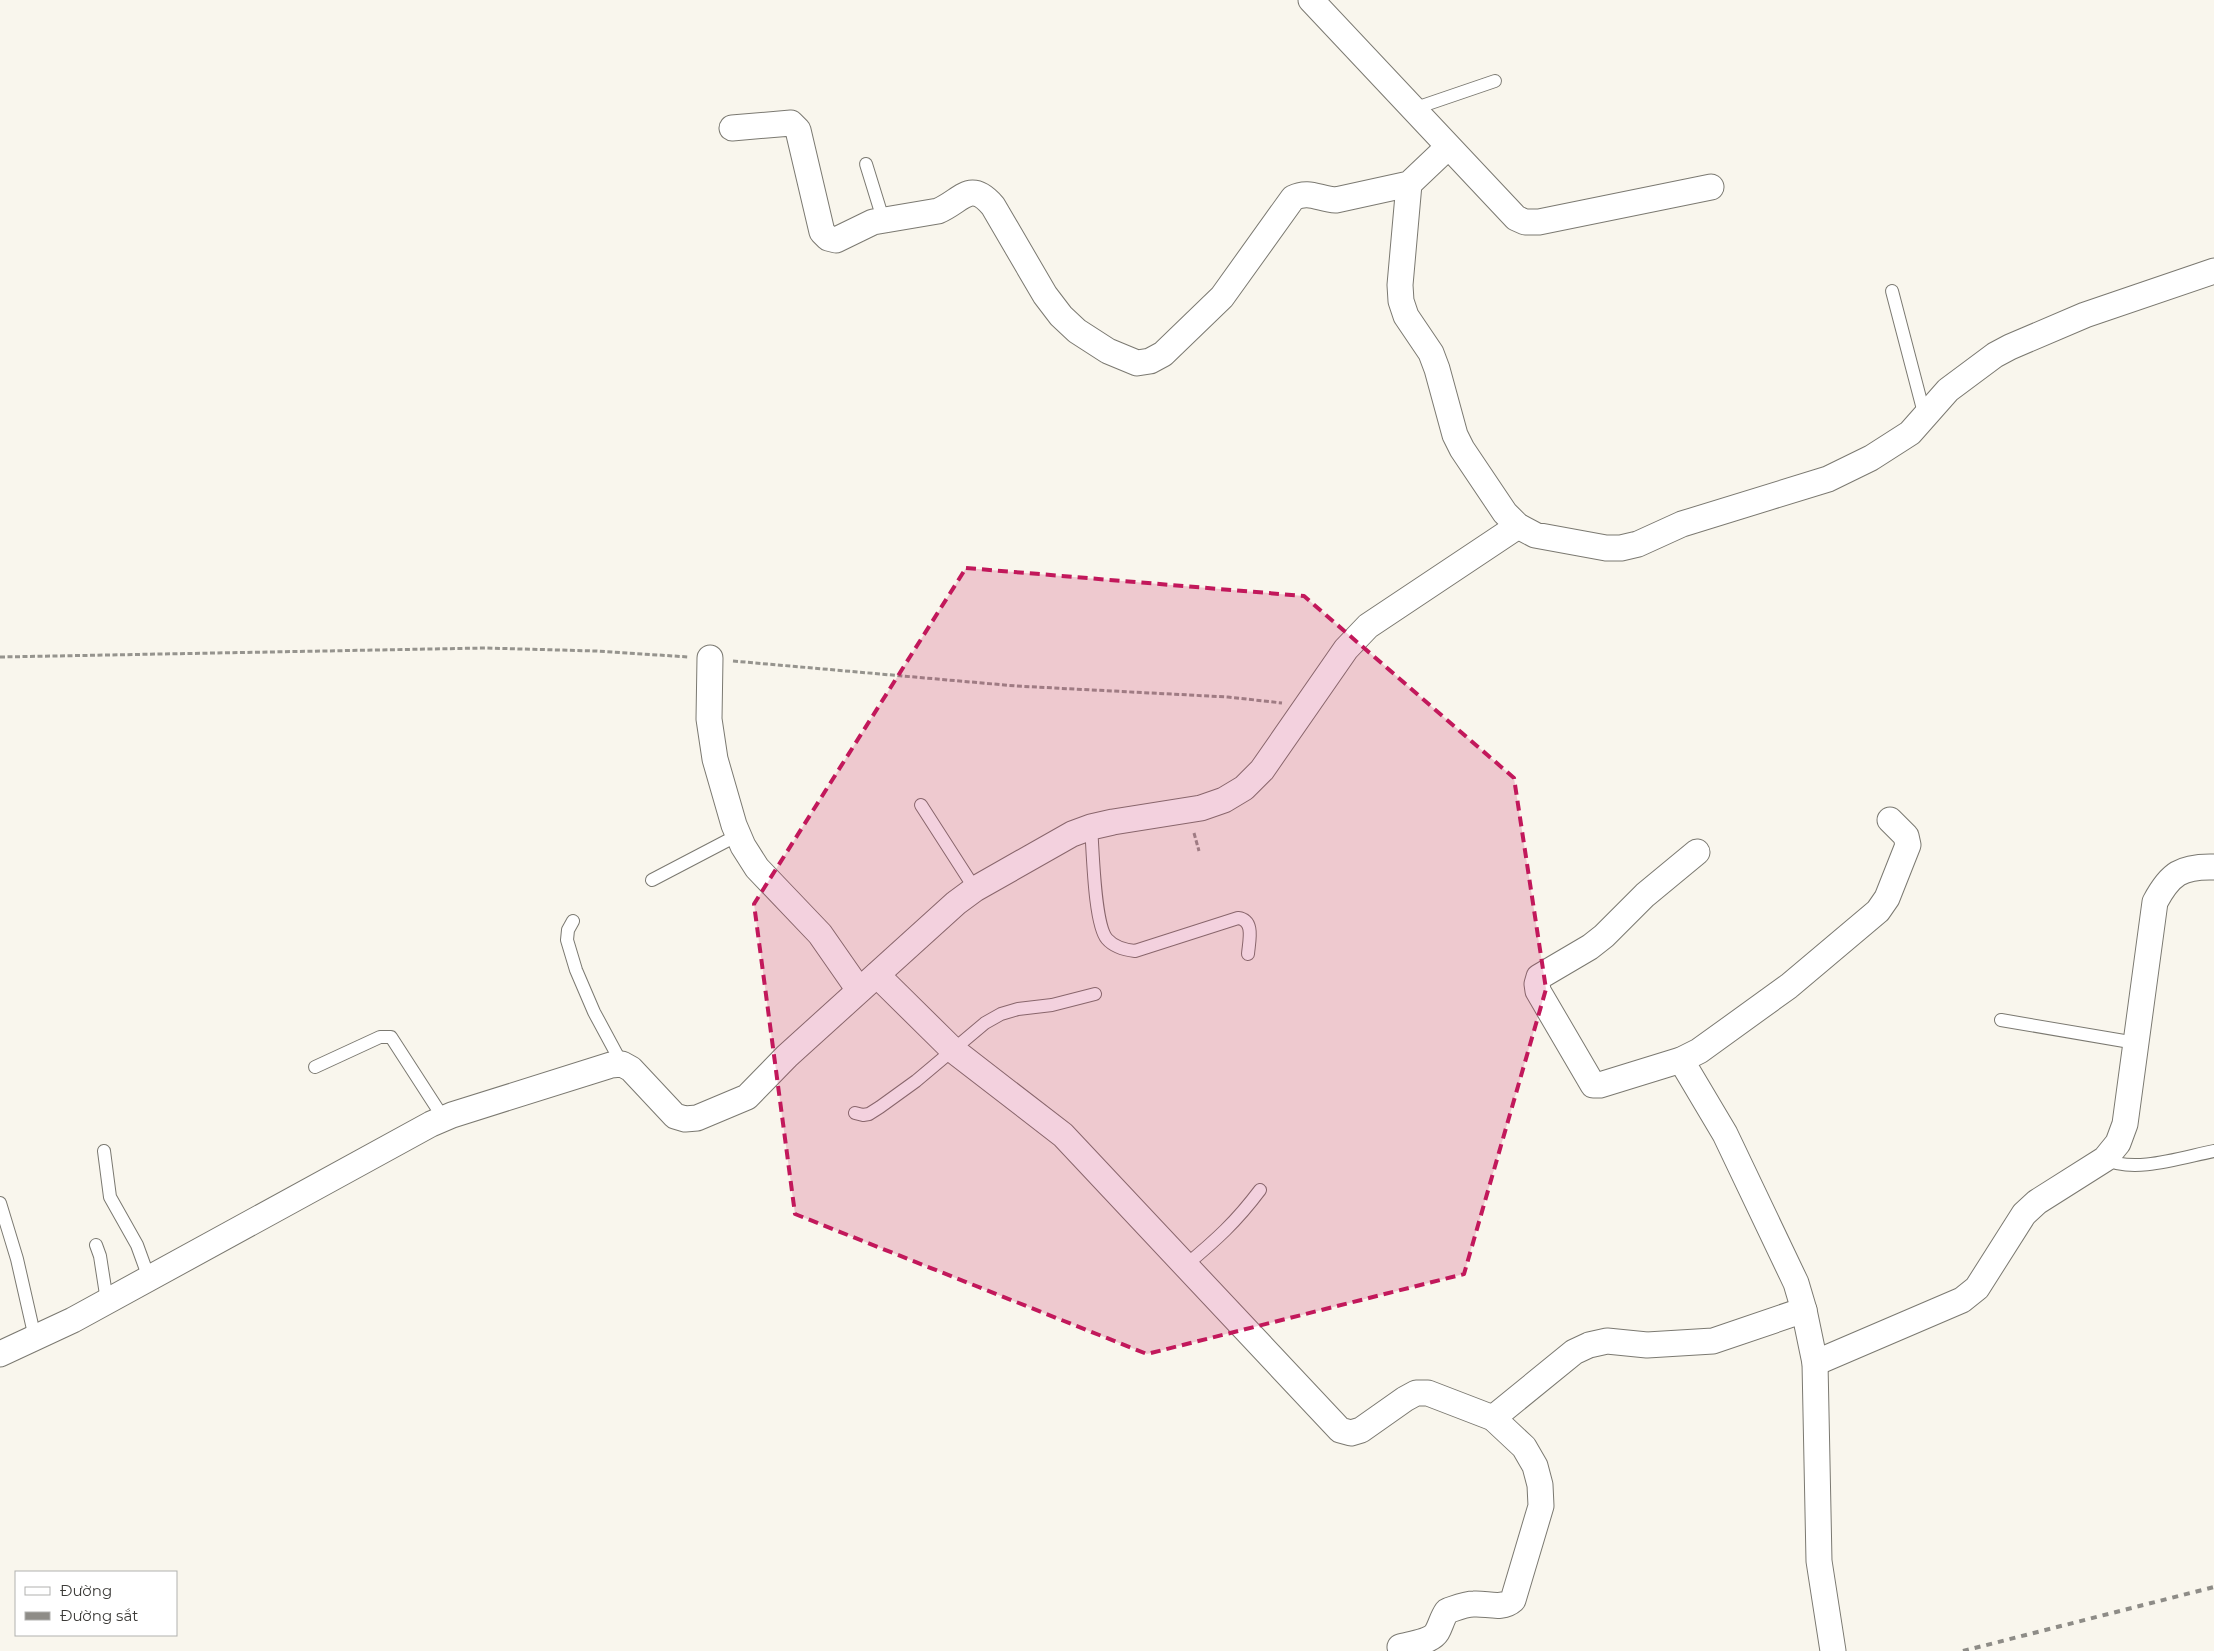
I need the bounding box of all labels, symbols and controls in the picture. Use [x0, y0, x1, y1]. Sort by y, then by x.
legend [15, 1571, 178, 1636]
text: Đường [60, 1581, 112, 1600]
text: Đường sắt [60, 1606, 138, 1625]

